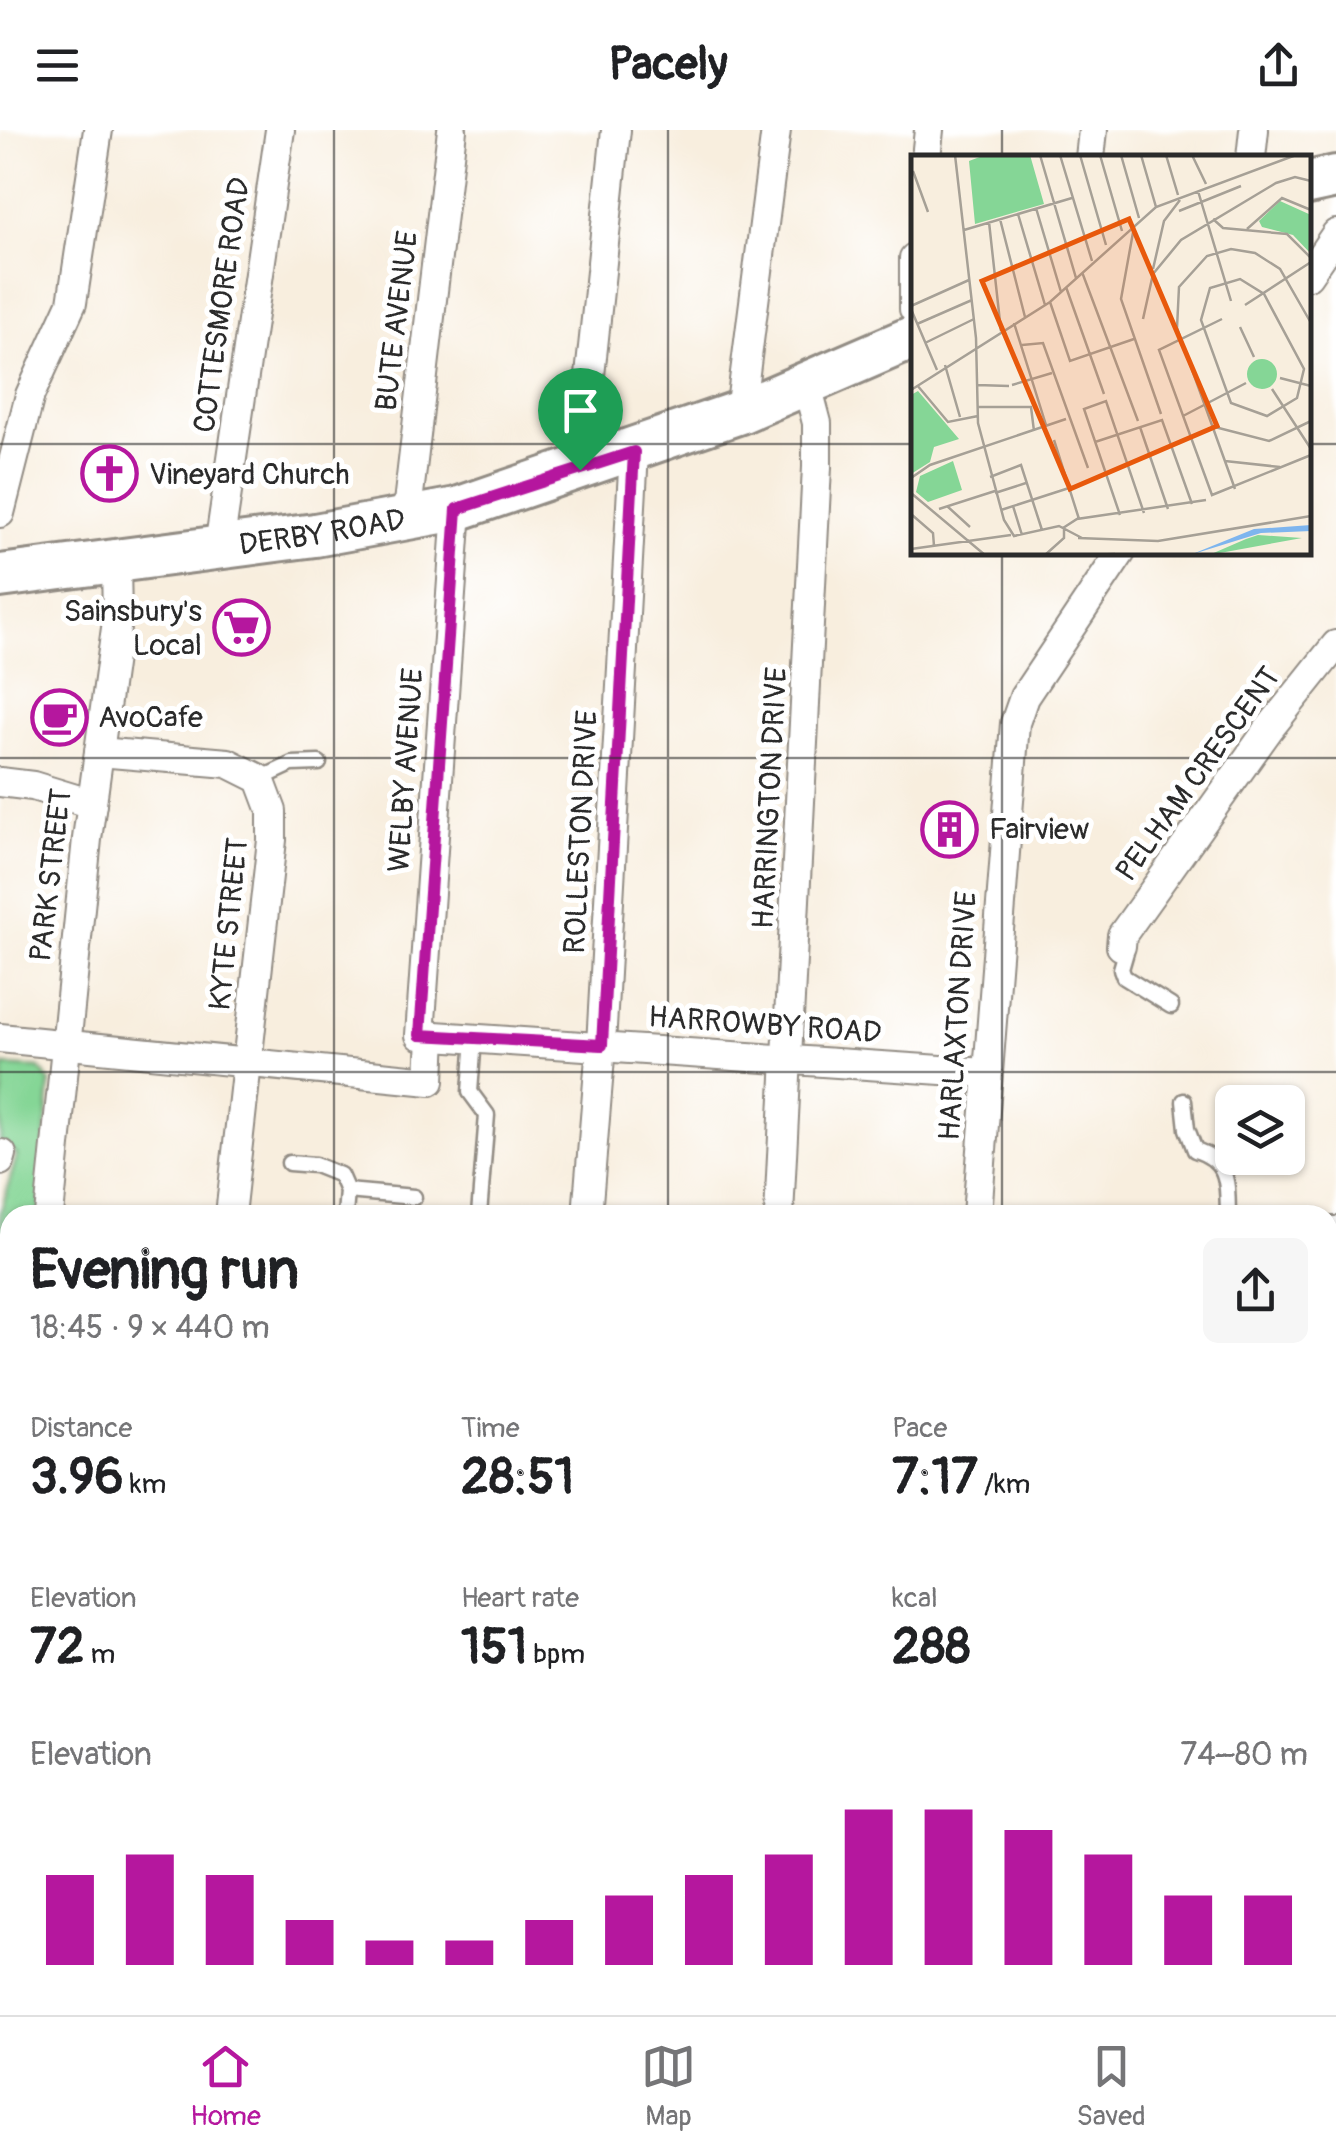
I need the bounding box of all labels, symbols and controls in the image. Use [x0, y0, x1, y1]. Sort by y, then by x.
text: Pacely [609, 37, 727, 93]
icon: menu [30, 38, 85, 93]
icon: share [1251, 38, 1306, 93]
inset map [911, 155, 1311, 555]
street label: COTTESMORE ROAD [186, 175, 258, 435]
street label: BUTE AVENUE [368, 229, 426, 413]
pin [538, 368, 623, 471]
icon: arrive [553, 383, 608, 438]
church icon: Vineyard Church [80, 444, 140, 504]
place label: Vineyard Church [149, 456, 350, 493]
street label: DERBY ROAD [237, 500, 408, 563]
place label: Sainsbury's Local [64, 593, 202, 664]
supermarket icon: Sainsbury's Local [211, 598, 271, 658]
street label: PELHAM CRESCENT [1108, 659, 1288, 889]
street label: HARRINGTON DRIVE [745, 666, 795, 930]
street label: WELBY AVENUE [380, 667, 432, 873]
cafe icon: AvoCafe [29, 687, 89, 747]
place label: AvoCafe [98, 699, 203, 736]
street label: ROLLESTON DRIVE [556, 709, 606, 955]
street label: PARK STREET [22, 786, 80, 964]
building icon: Fairview [920, 799, 980, 859]
place label: Fairview [989, 811, 1089, 848]
street label: KYTE STREET [202, 836, 256, 1012]
street label: HARLAXTON DRIVE [931, 890, 985, 1142]
street label: HARROWBY ROAD [647, 998, 883, 1052]
map controls [1215, 1085, 1305, 1175]
button: layers [1215, 1085, 1305, 1175]
text: Evening run [30, 1236, 299, 1305]
button: share [1203, 1238, 1308, 1343]
text: 18:45 · 9 × 440 m [30, 1308, 270, 1348]
text: Distance [30, 1411, 132, 1446]
text: Time [461, 1411, 520, 1446]
text: Pace [892, 1411, 947, 1446]
text: 3.96 [30, 1446, 124, 1509]
text: 28:51 [461, 1446, 574, 1509]
text: 7:17 [892, 1446, 978, 1509]
text: km [124, 1467, 166, 1502]
text: /km [978, 1467, 1030, 1502]
text: Elevation [30, 1581, 137, 1616]
text: Heart rate [461, 1581, 579, 1616]
text: kcal [892, 1581, 938, 1616]
text: 72 [30, 1616, 84, 1679]
text: 151 [461, 1616, 527, 1679]
text: 288 [892, 1616, 970, 1679]
text: m [84, 1637, 115, 1672]
text: bpm [527, 1637, 585, 1672]
text: Elevation [30, 1735, 152, 1775]
text: 74–80 m [1180, 1735, 1308, 1775]
tab: Home [190, 2039, 261, 2134]
tab: Map [641, 2039, 696, 2134]
tab: Saved [1076, 2039, 1146, 2134]

